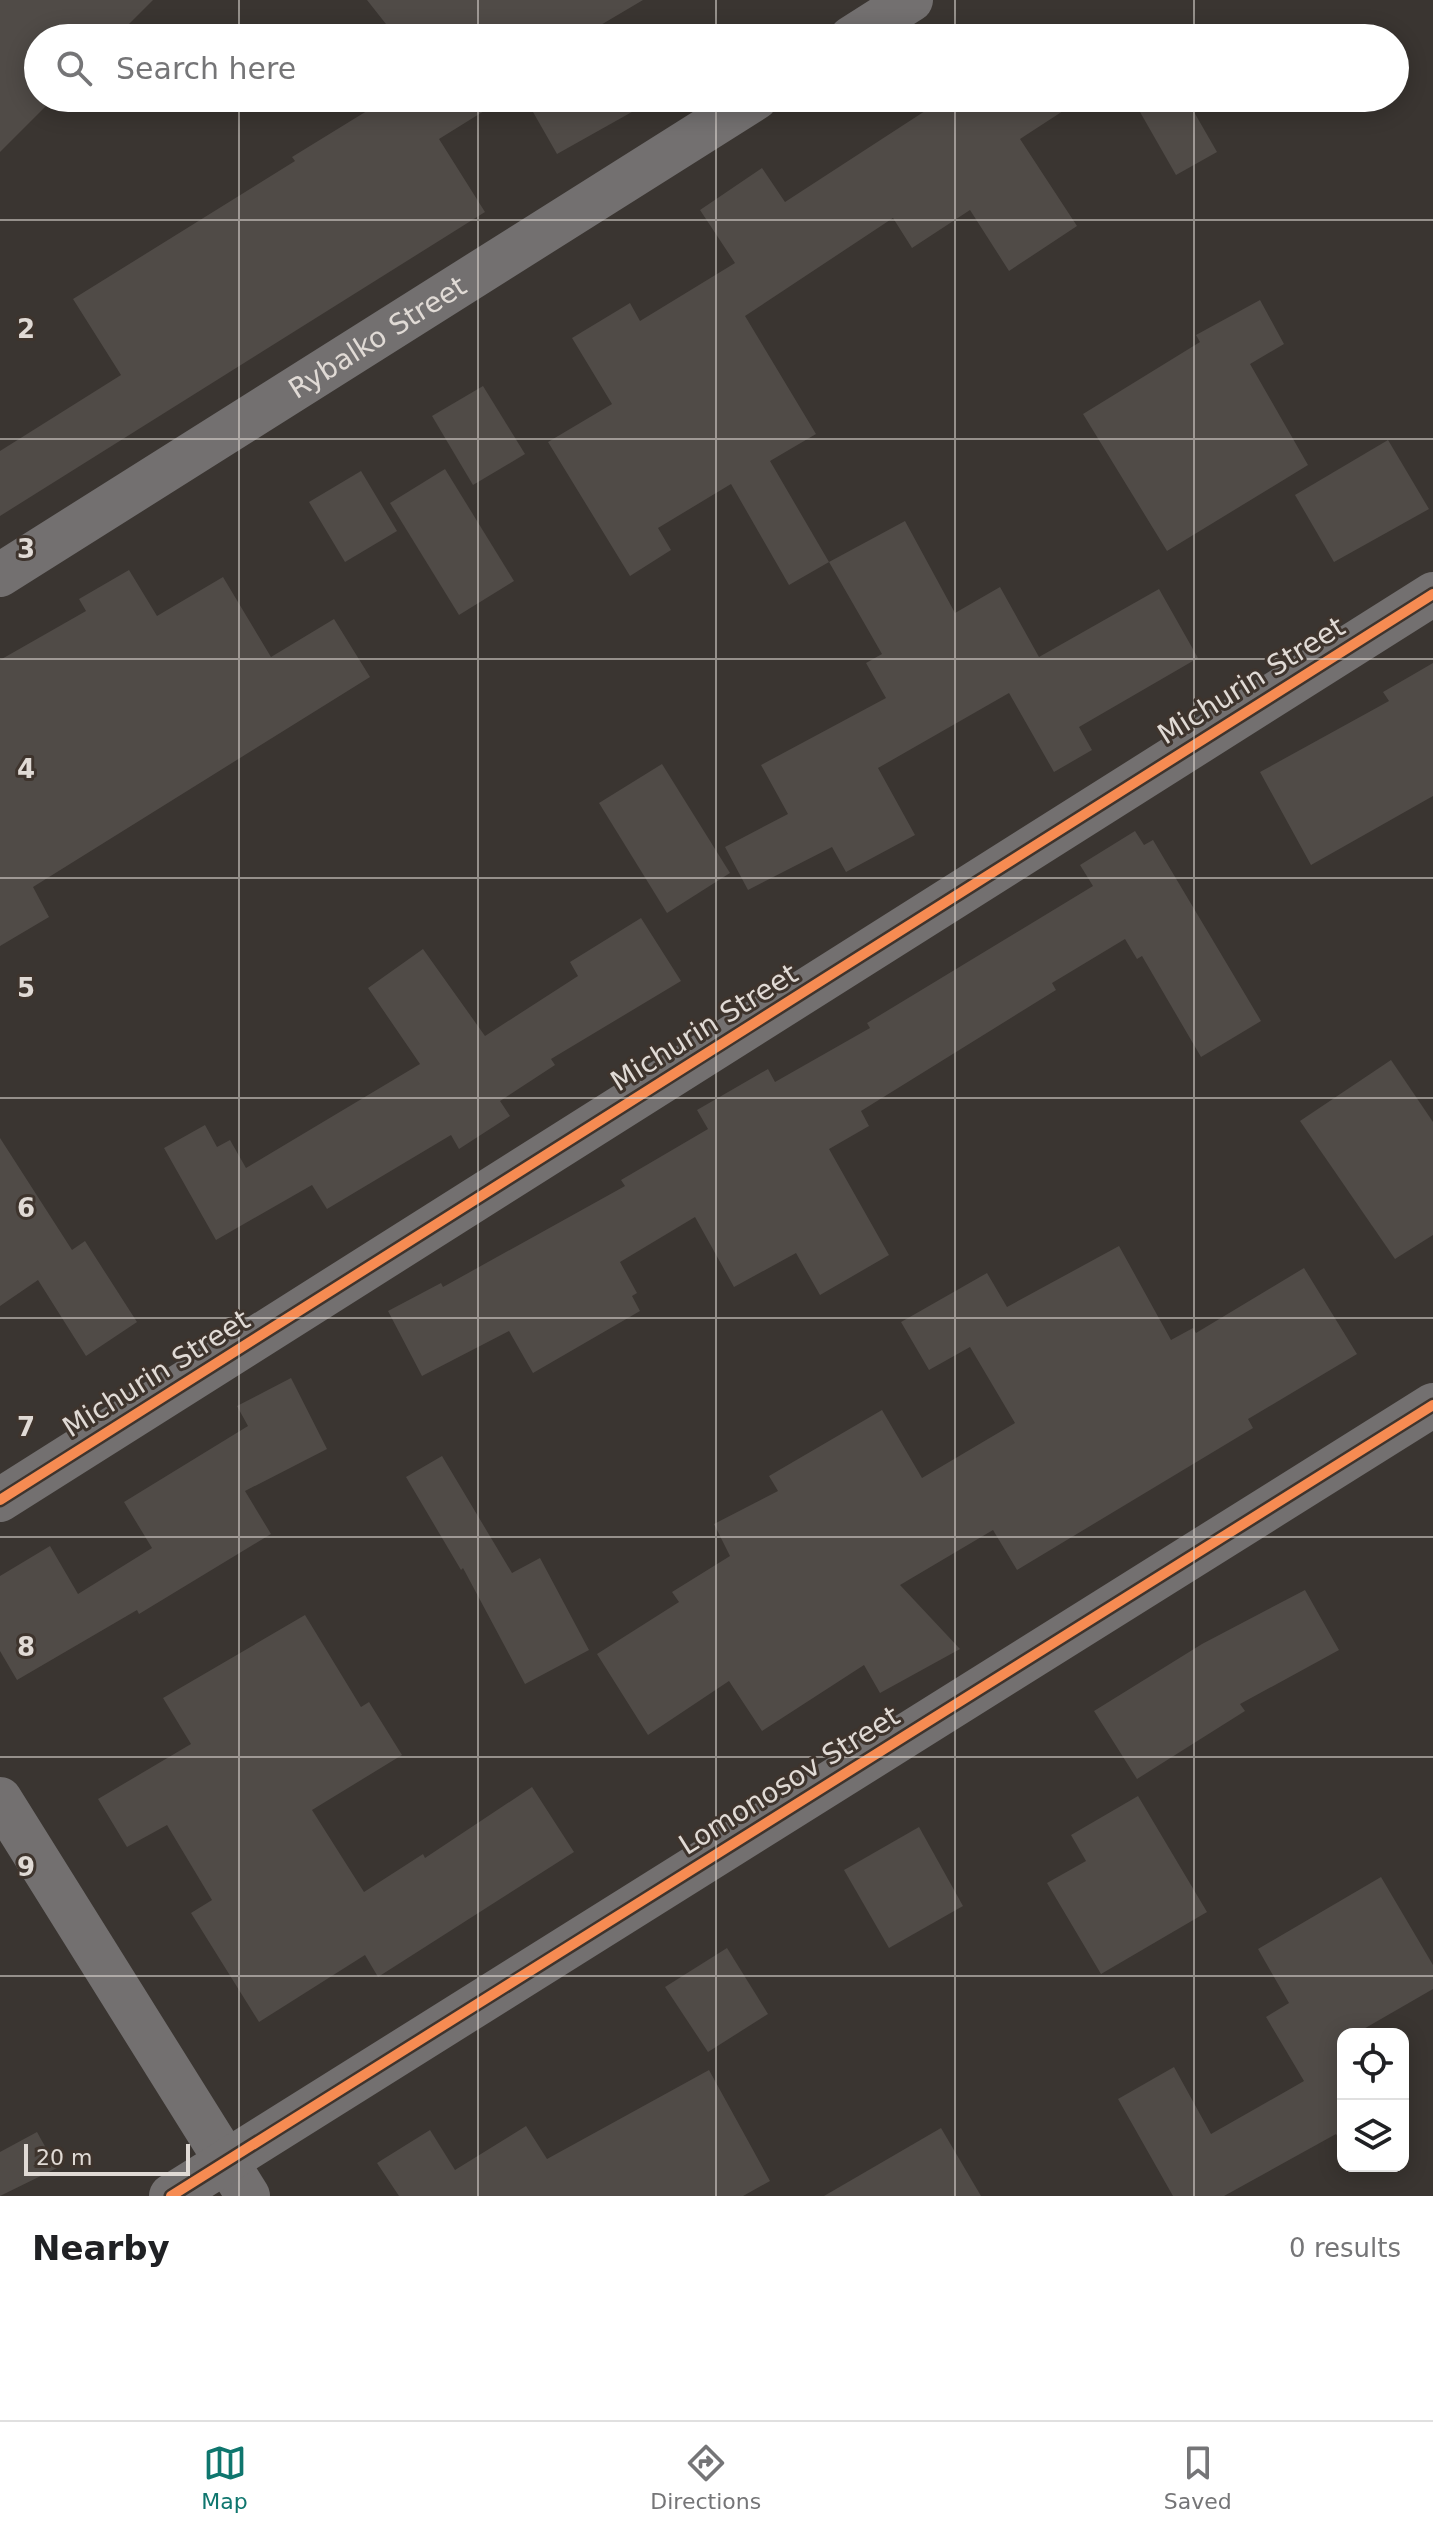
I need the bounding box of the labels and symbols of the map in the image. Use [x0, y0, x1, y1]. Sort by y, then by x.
street label: Rybalko Street [283, 269, 472, 406]
text: 2 [17, 314, 35, 344]
text: 3 [17, 534, 35, 564]
street label: Michurin Street [1152, 610, 1351, 751]
text: 4 [17, 754, 35, 784]
street label: Michurin Street [605, 957, 804, 1098]
text: 5 [17, 973, 35, 1003]
text: 6 [17, 1193, 35, 1223]
street label: Michurin Street [57, 1303, 256, 1444]
text: 7 [17, 1412, 35, 1442]
text: 8 [17, 1632, 35, 1662]
street label: Lomonosov Street [673, 1699, 906, 1862]
text: 9 [17, 1852, 35, 1882]
scale bar [24, 2140, 190, 2176]

